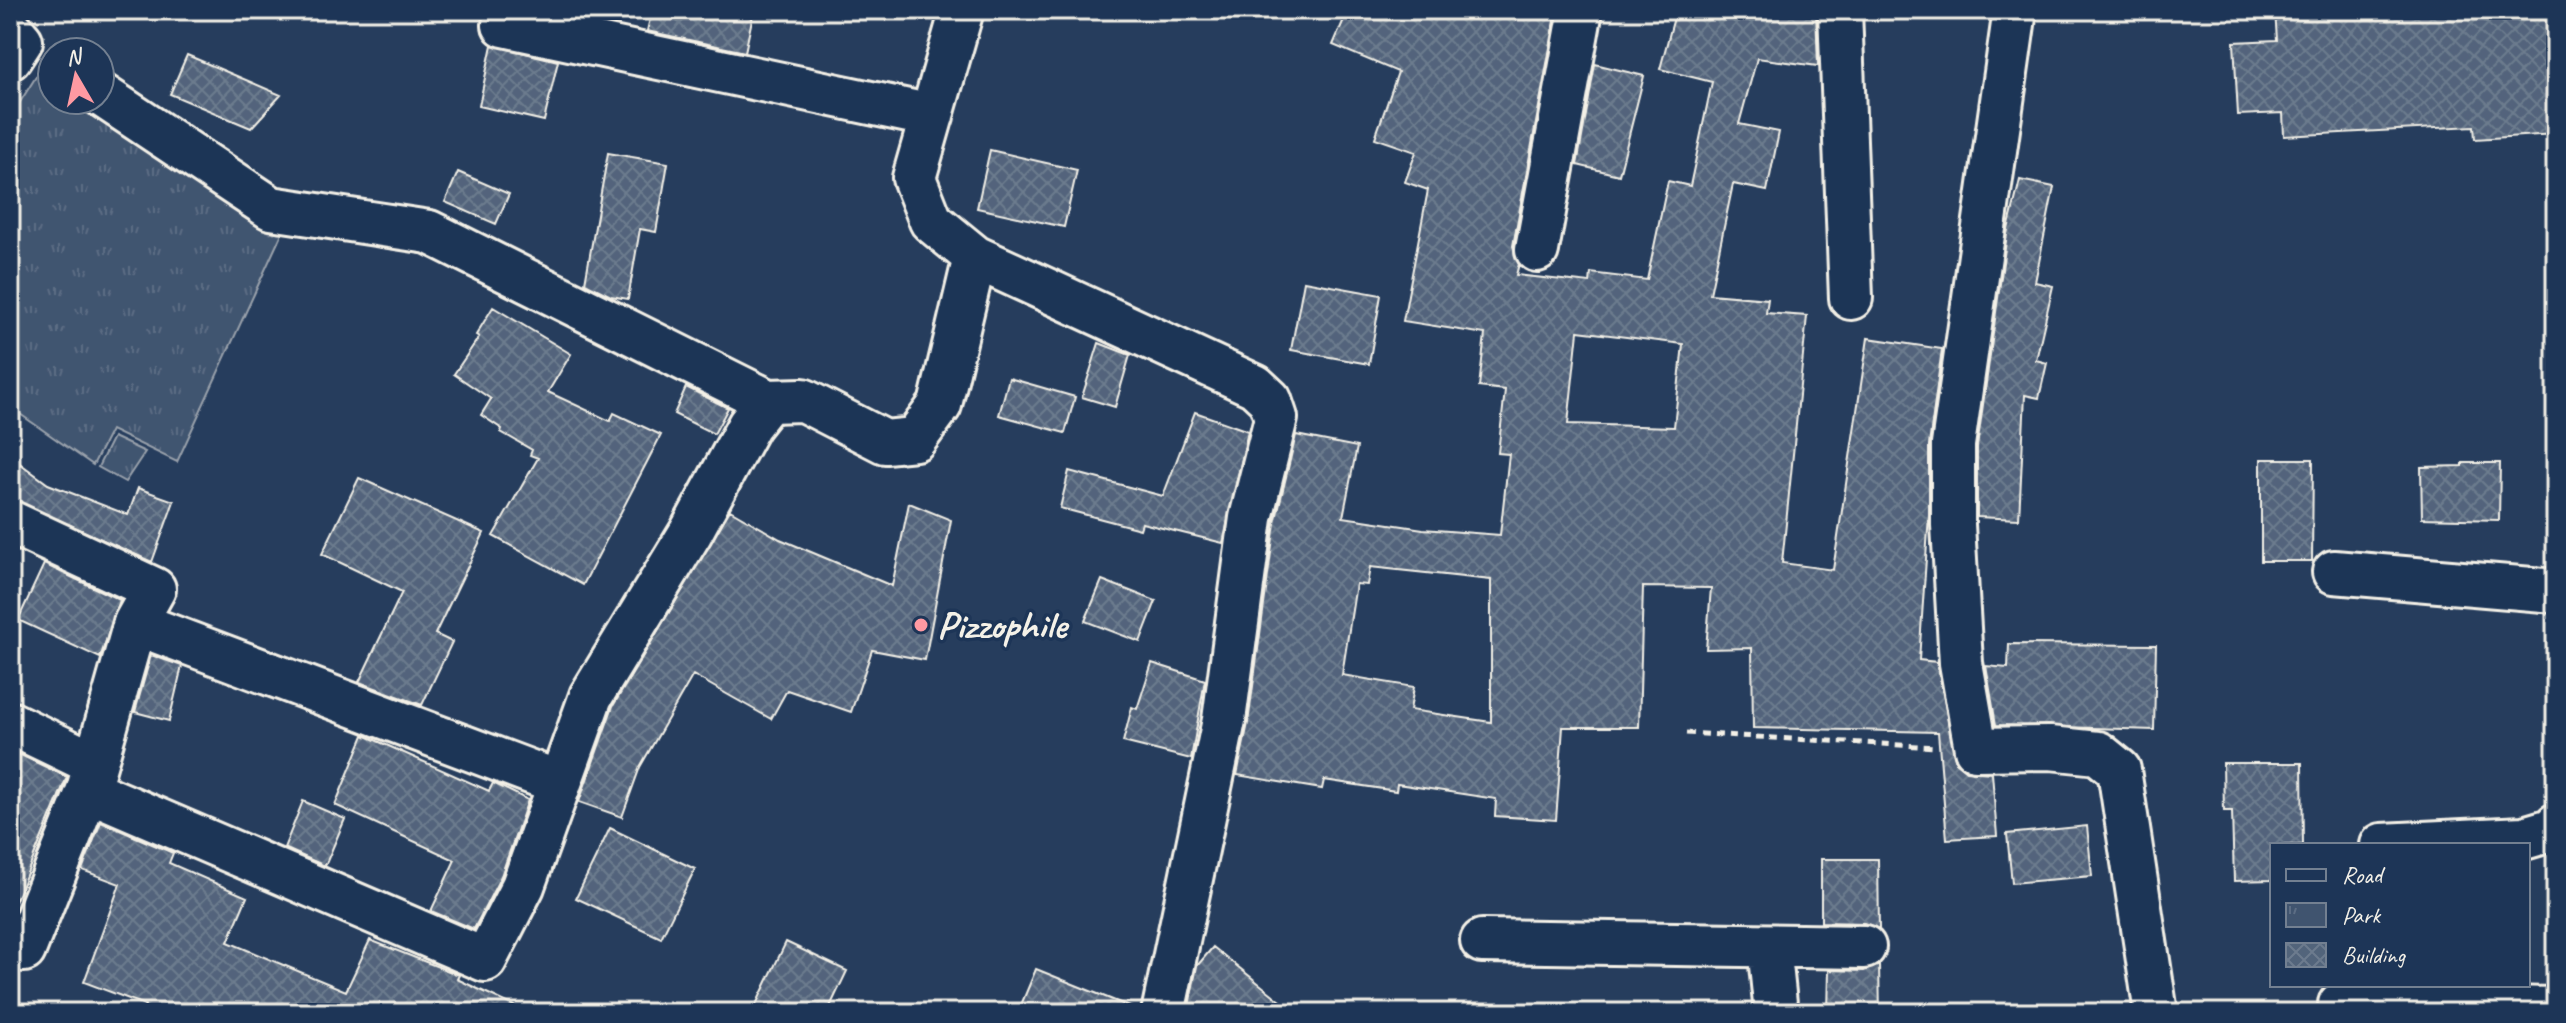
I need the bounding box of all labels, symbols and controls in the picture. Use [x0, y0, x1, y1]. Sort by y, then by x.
north arrow [36, 36, 116, 116]
text: N [64, 42, 85, 72]
place label: Pizzophile [937, 600, 1070, 650]
marker: Pizzophile [912, 616, 930, 634]
legend [2270, 843, 2530, 987]
text: Road [2342, 860, 2386, 890]
text: Park [2342, 900, 2382, 930]
text: Building [2342, 940, 2407, 970]

